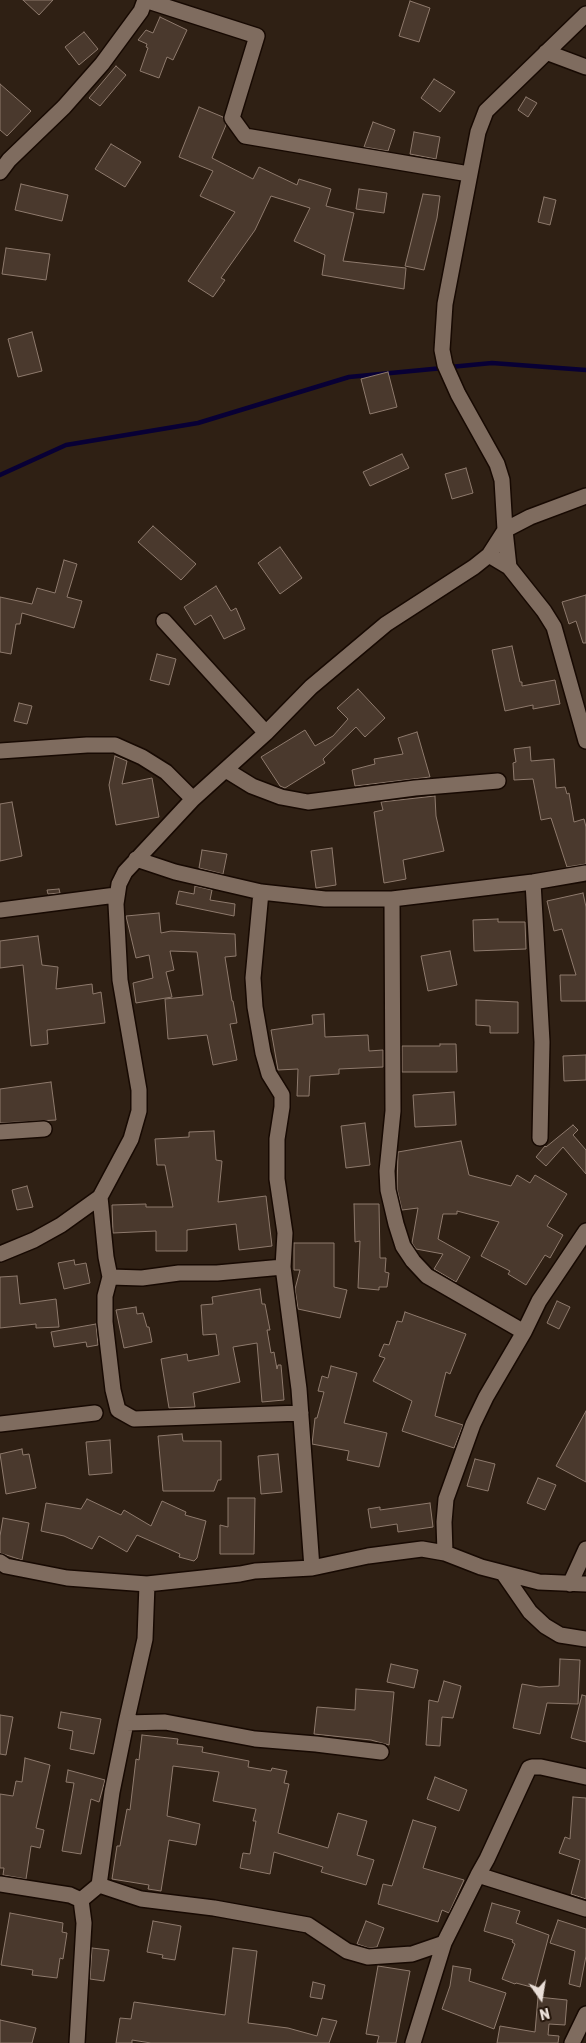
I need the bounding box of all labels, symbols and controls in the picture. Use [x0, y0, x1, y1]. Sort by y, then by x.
north arrow [516, 1973, 566, 2023]
text: N [538, 2004, 551, 2023]

